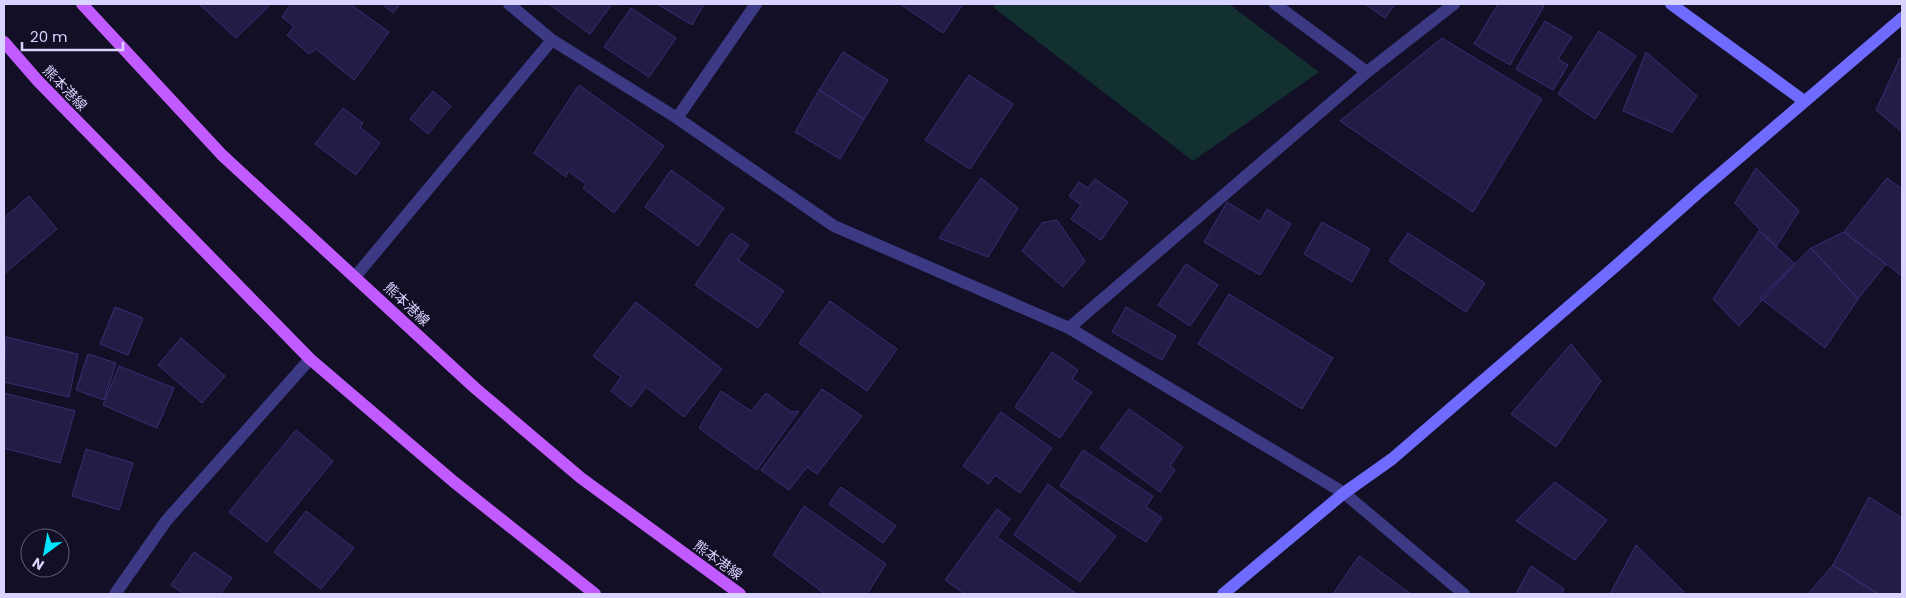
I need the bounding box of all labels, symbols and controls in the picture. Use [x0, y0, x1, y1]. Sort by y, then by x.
scale bar [22, 20, 124, 52]
text: 20 m [30, 26, 68, 47]
street label: 熊本港線 [38, 61, 92, 115]
street label: 熊本港線 [380, 278, 434, 330]
north arrow [20, 528, 70, 578]
street label: 熊本港線 [689, 535, 747, 585]
text: N [28, 553, 48, 575]

